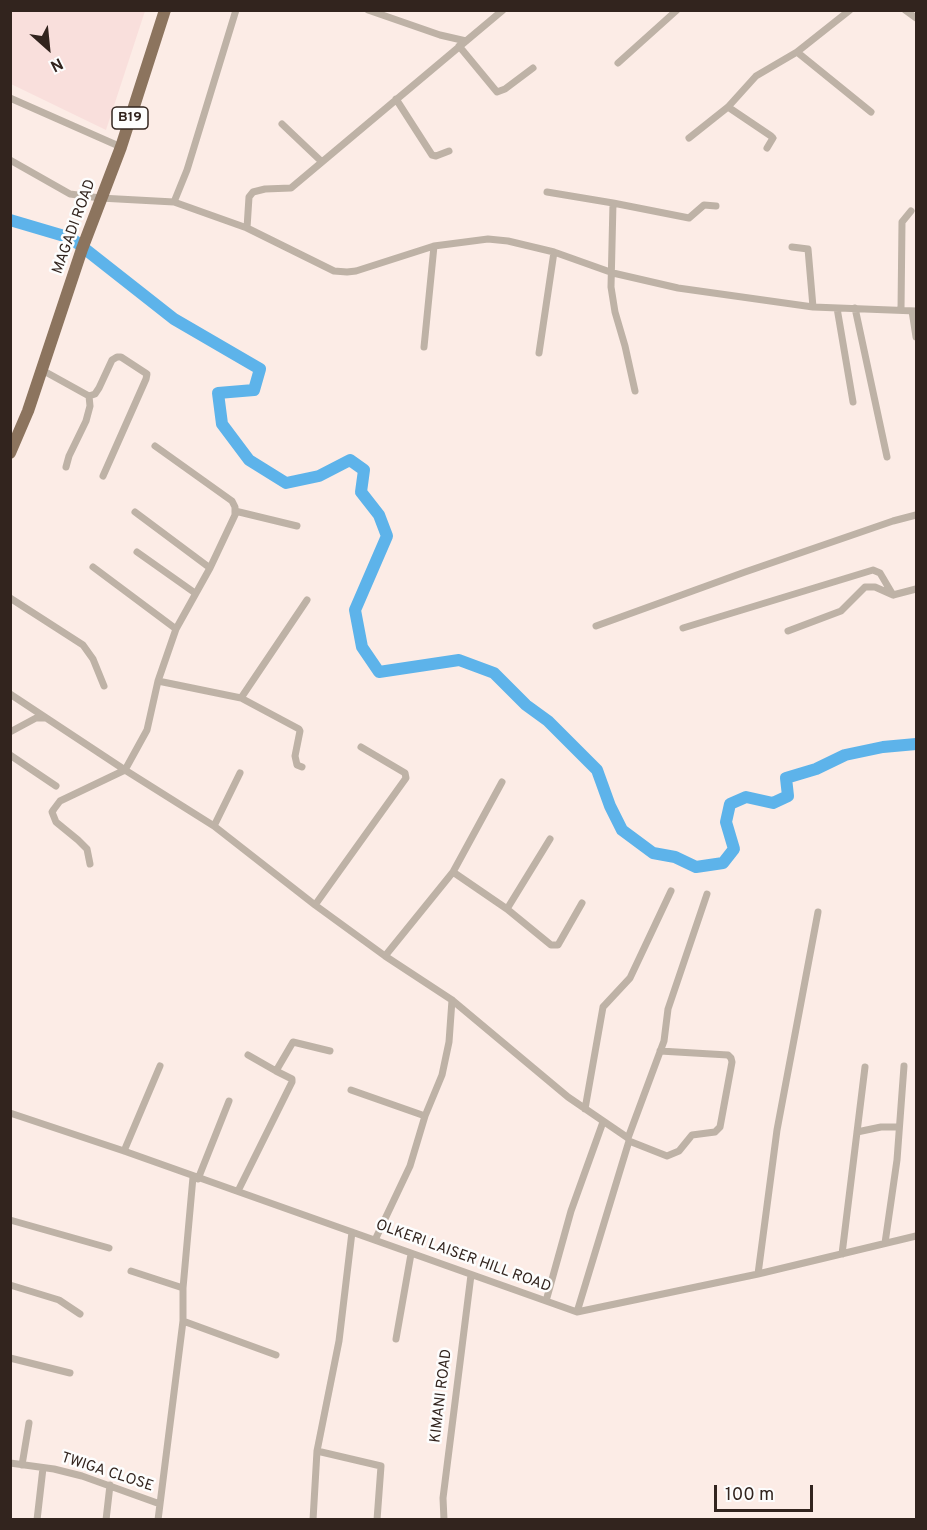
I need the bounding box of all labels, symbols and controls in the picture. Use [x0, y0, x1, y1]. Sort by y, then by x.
north arrow [18, 18, 78, 78]
text: N [47, 53, 66, 76]
road number: B19 [112, 107, 148, 129]
street label: MAGADI ROAD [50, 177, 100, 277]
street label: OLKERI LAISER HILL ROAD [373, 1217, 553, 1297]
street label: KIMANI ROAD [427, 1348, 457, 1444]
street label: TWIGA CLOSE [59, 1450, 155, 1496]
scale bar [717, 1473, 816, 1511]
text: 100 m [725, 1484, 774, 1507]

